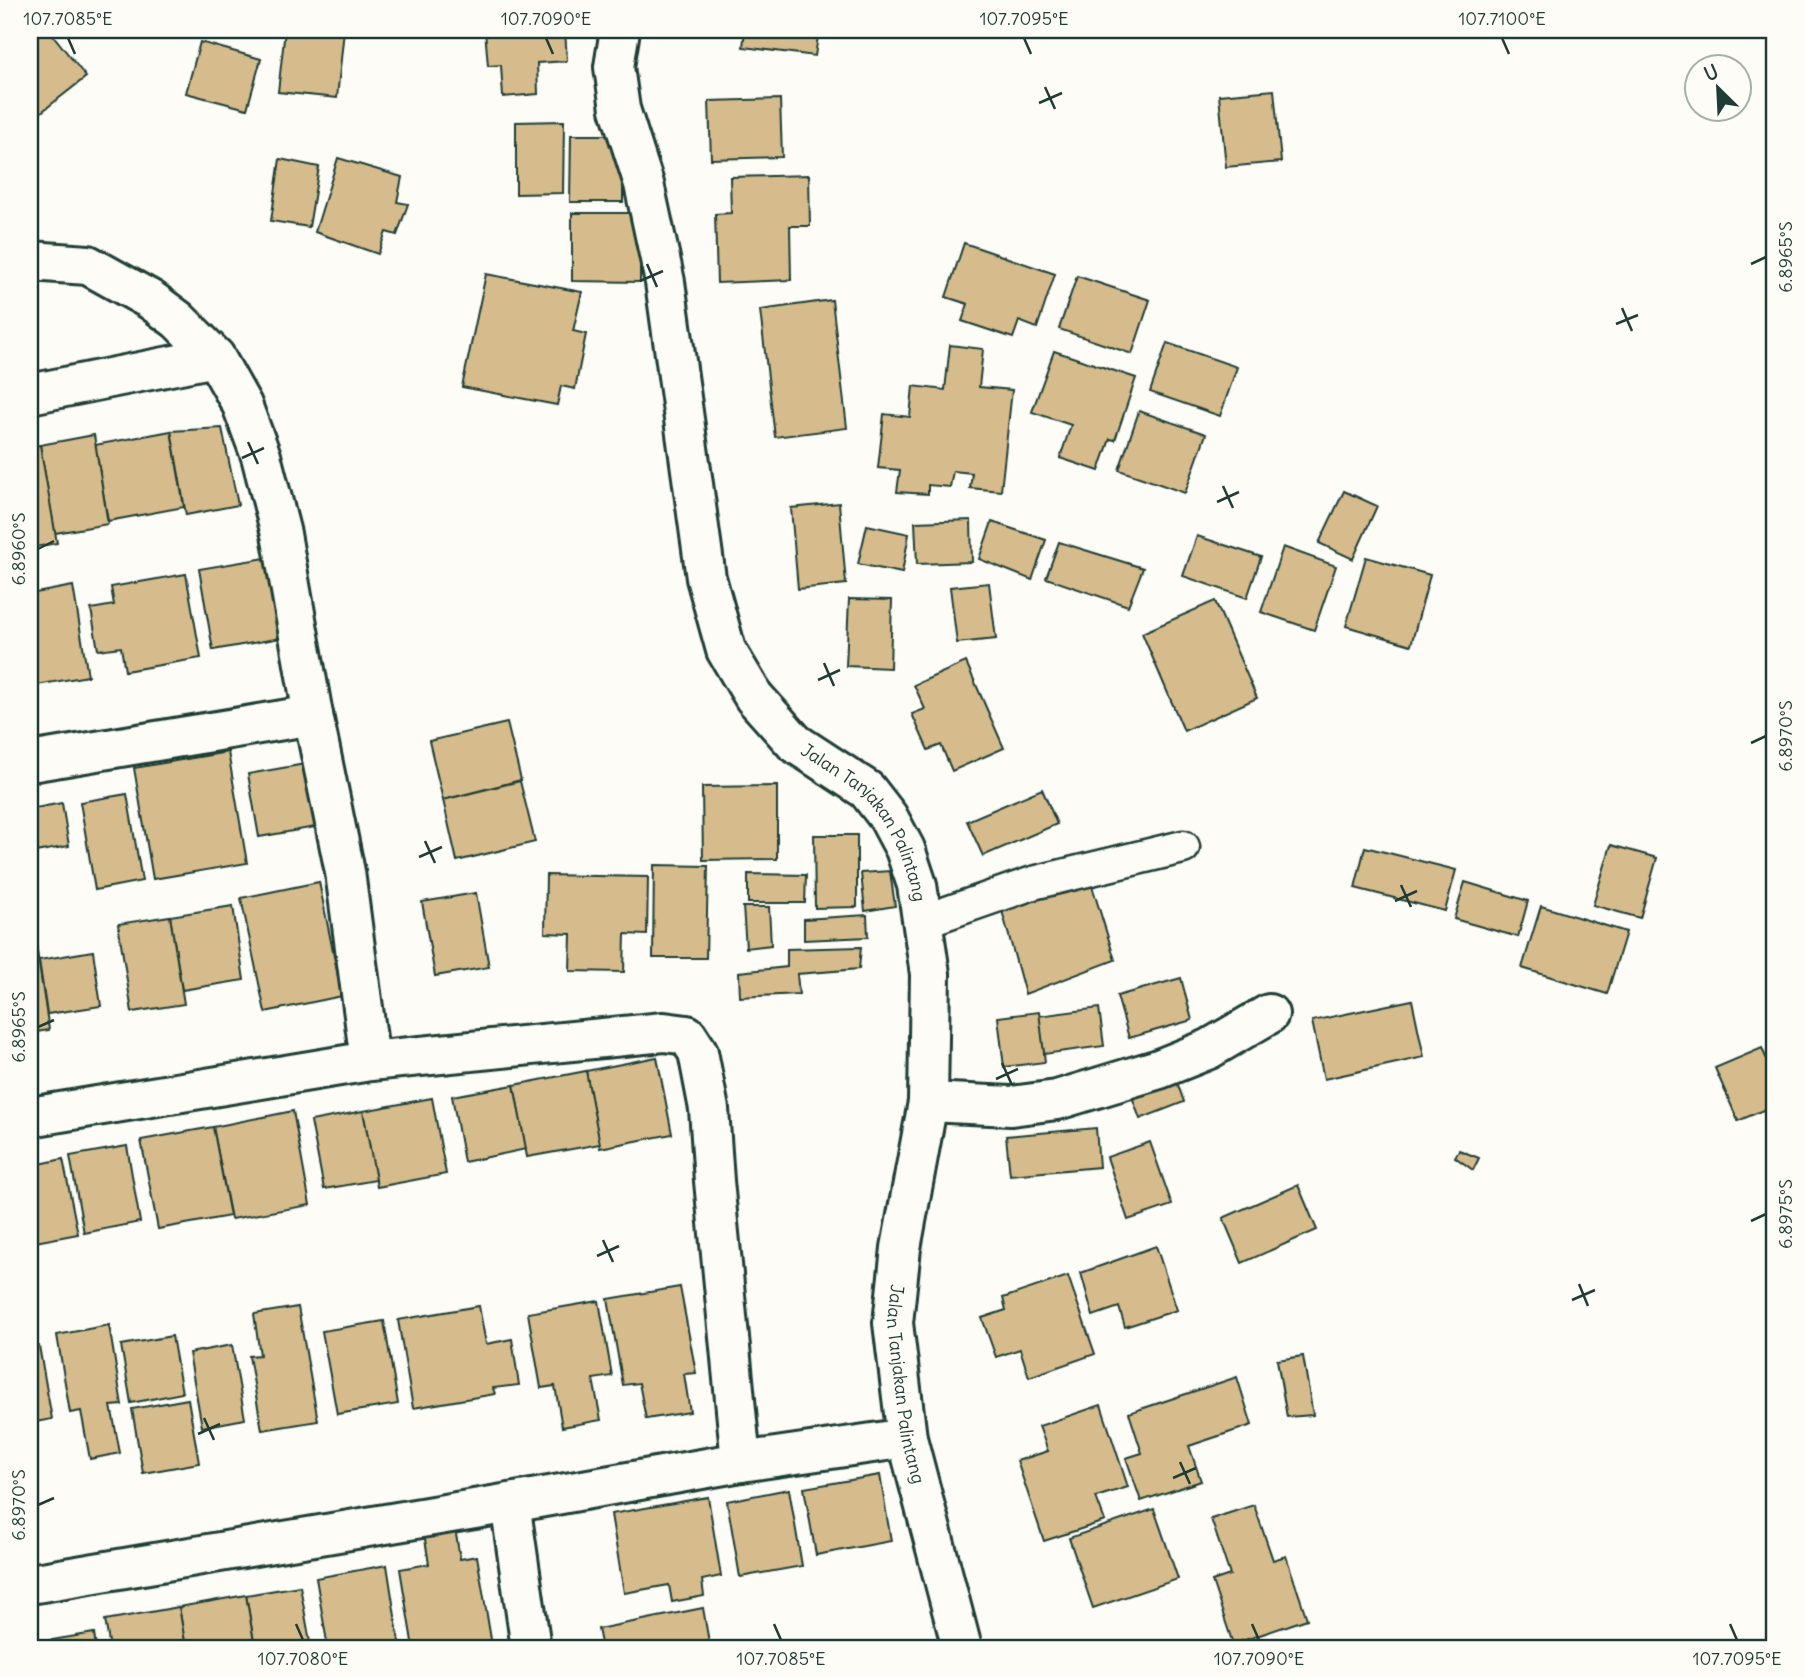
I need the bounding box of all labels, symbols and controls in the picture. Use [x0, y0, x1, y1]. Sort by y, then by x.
text: 107.7085°E [23, 7, 113, 30]
text: 107.7090°E [501, 7, 591, 30]
text: 107.7095°E [979, 7, 1069, 30]
text: 107.7100°E [1458, 7, 1546, 30]
north arrow [1682, 52, 1752, 122]
text: U [1700, 59, 1722, 86]
text: 6.8965°S [1774, 221, 1797, 293]
text: 6.8960°S [7, 512, 30, 586]
text: 6.8970°S [1774, 700, 1797, 772]
street label: Jalan Tanjakan Palintang [797, 738, 931, 903]
text: 6.8965°S [7, 991, 30, 1063]
text: 6.8975°S [1774, 1179, 1797, 1249]
street label: Jalan Tanjakan Palintang [881, 1283, 931, 1486]
text: 6.8970°S [7, 1469, 30, 1541]
text: 107.7080°E [258, 1647, 348, 1670]
text: 107.7085°E [736, 1647, 826, 1670]
text: 107.7090°E [1214, 1647, 1304, 1670]
text: 107.7095°E [1692, 1647, 1782, 1670]

